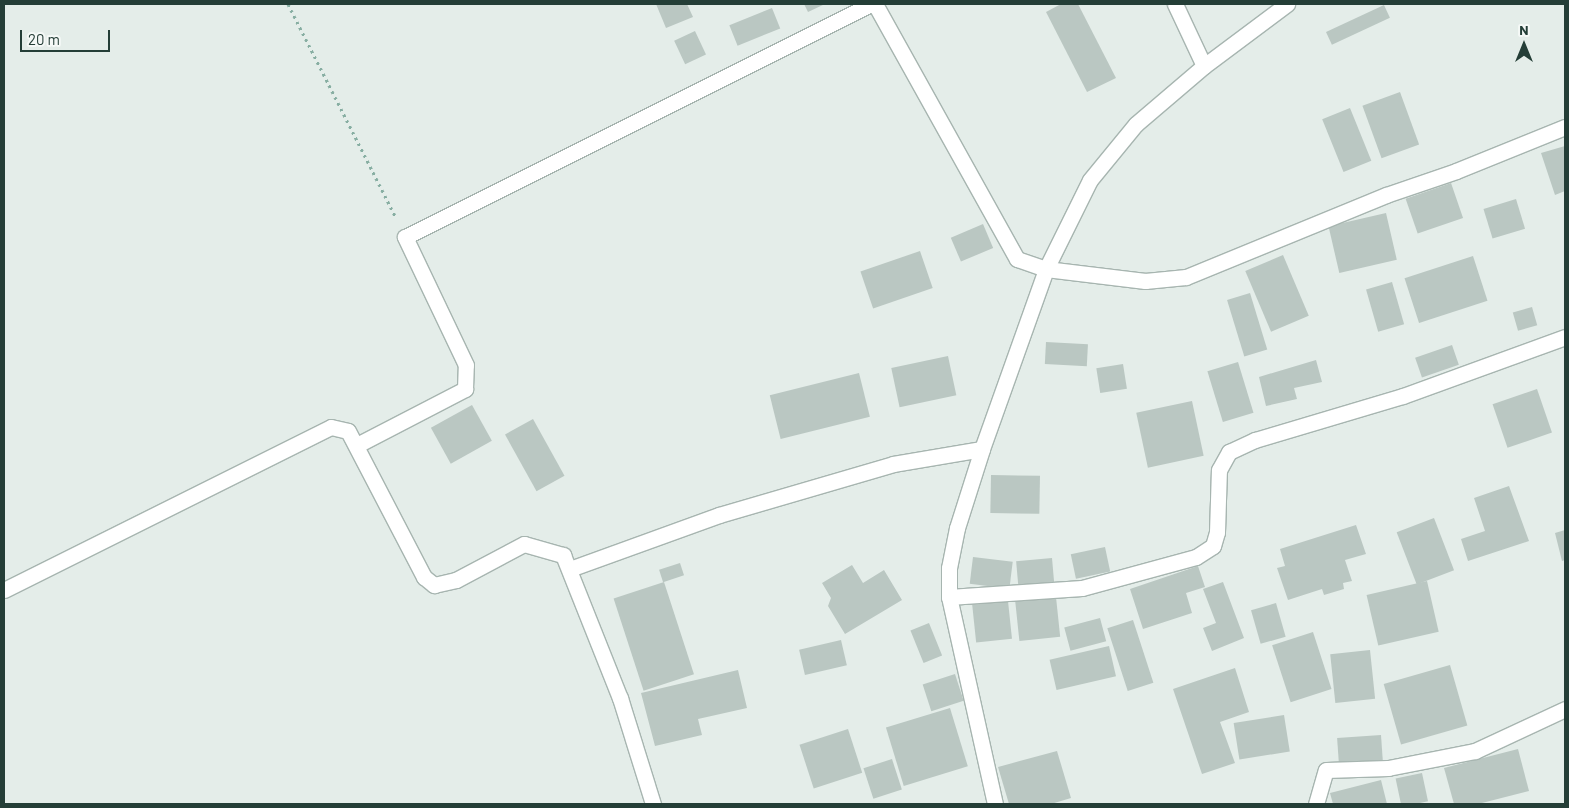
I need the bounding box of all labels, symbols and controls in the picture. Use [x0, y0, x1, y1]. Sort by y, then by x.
scale bar [22, 20, 112, 52]
north arrow [1499, 20, 1549, 70]
text: N [1519, 21, 1529, 38]
text: 20 m [28, 30, 60, 48]

